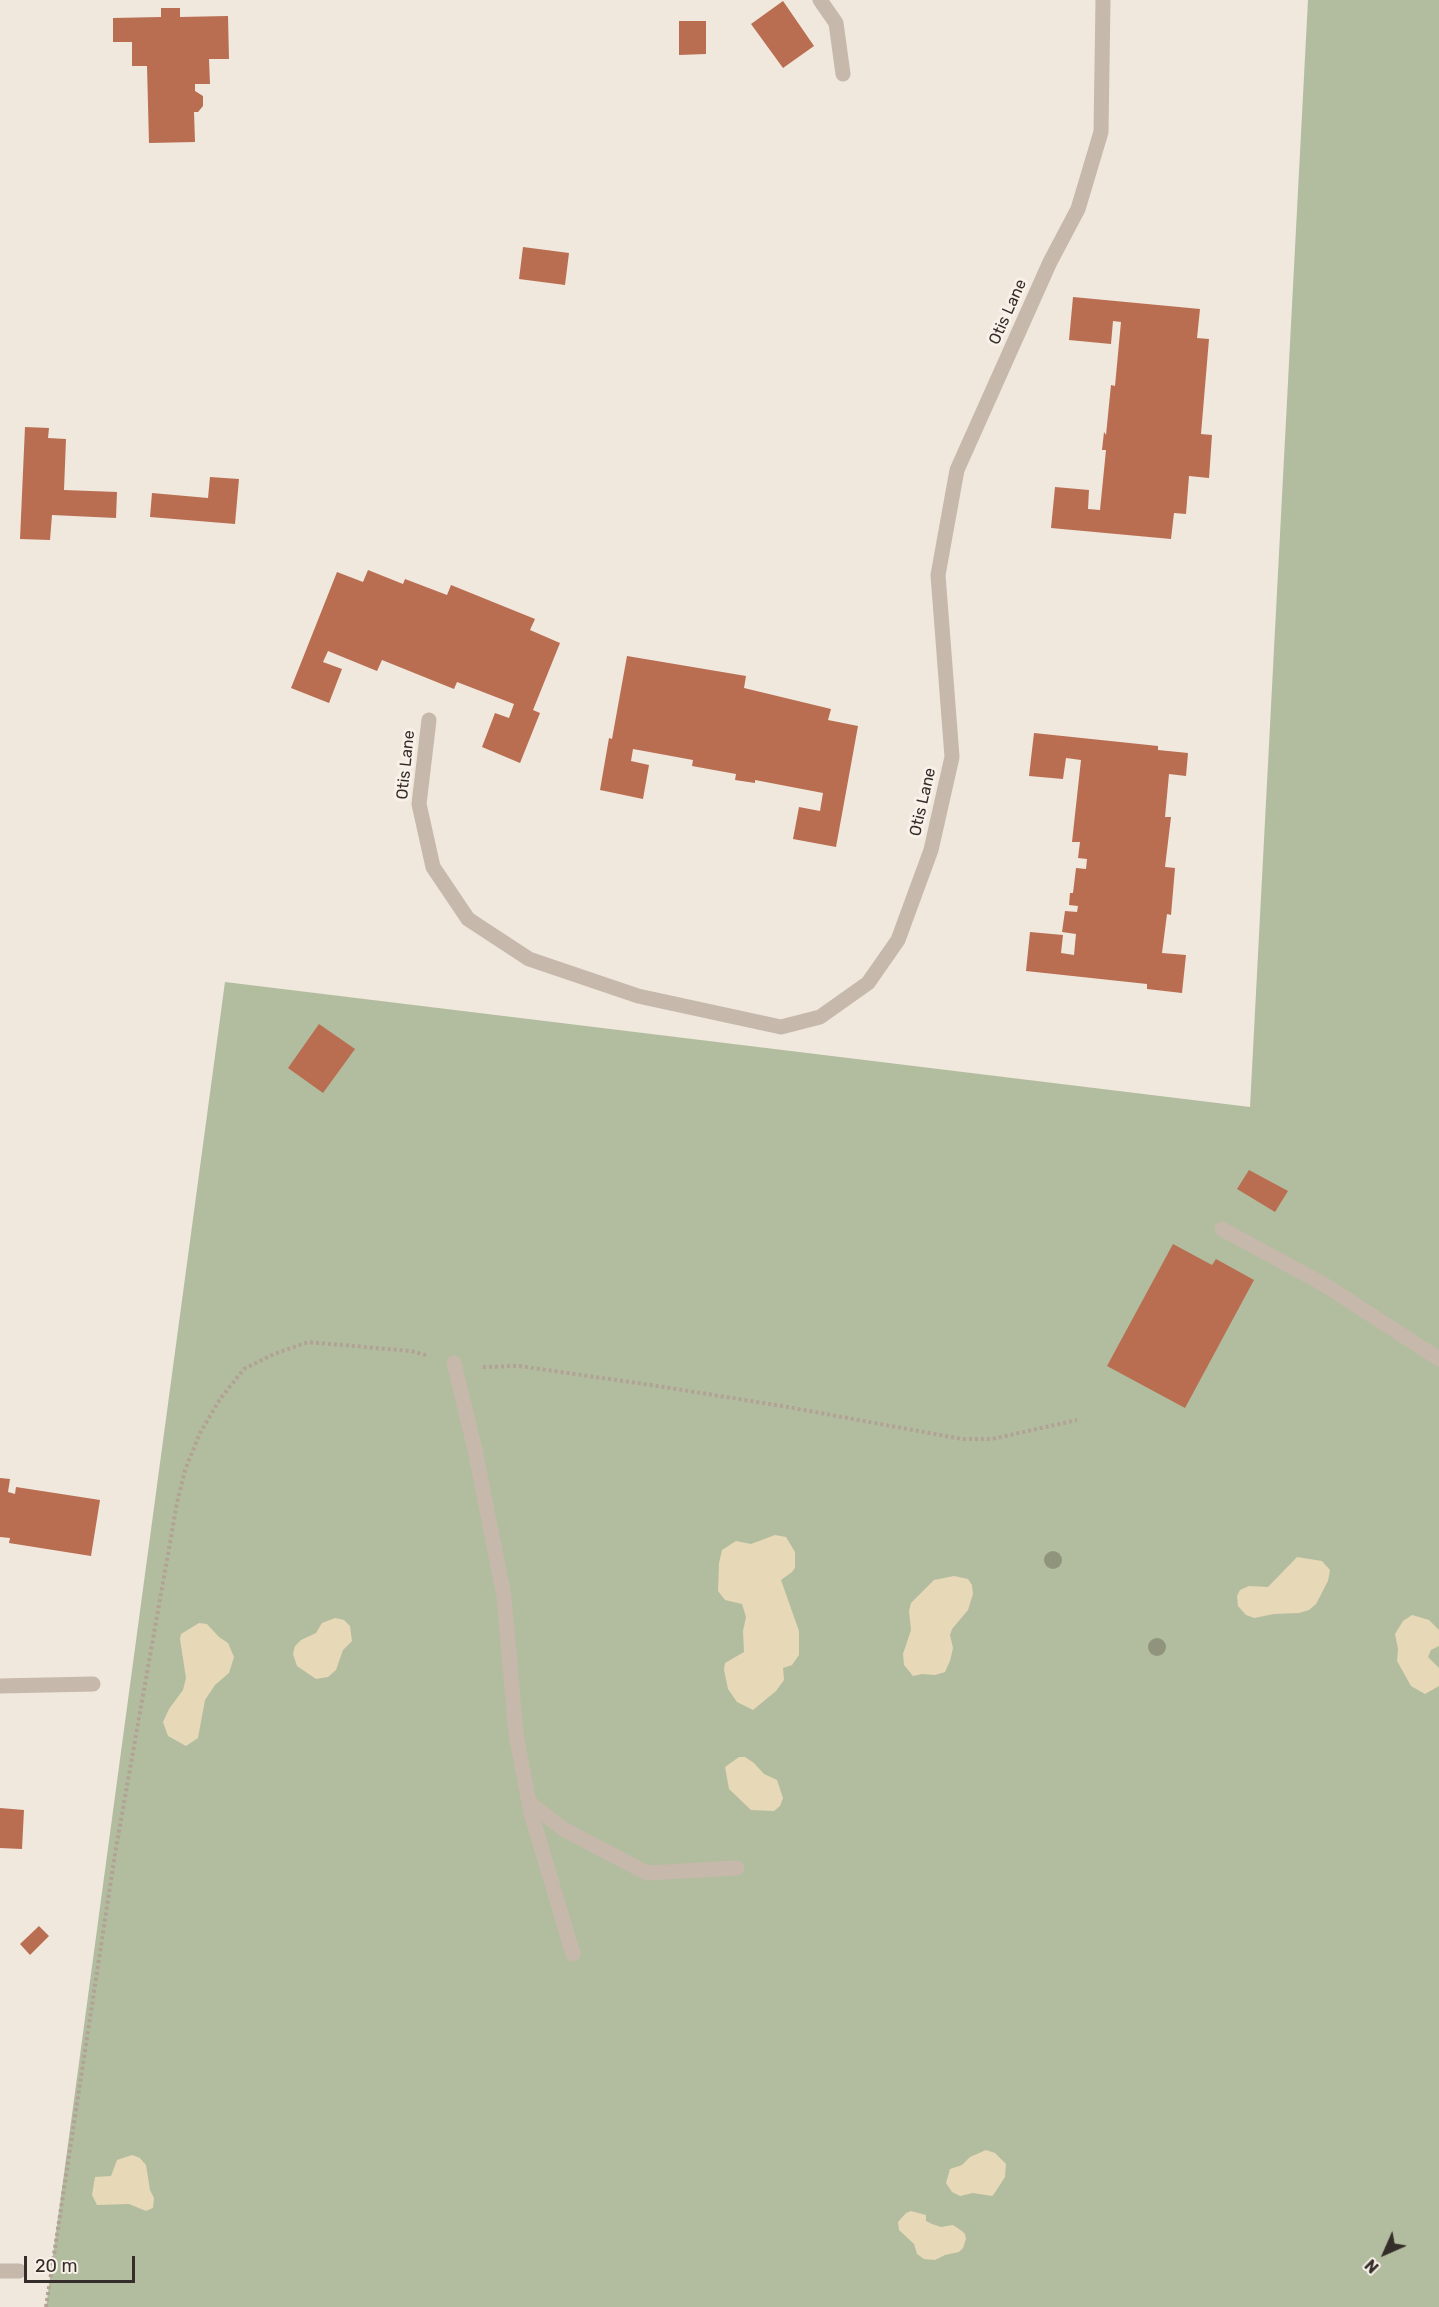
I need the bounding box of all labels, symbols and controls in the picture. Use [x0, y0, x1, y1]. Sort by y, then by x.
street label: Otis Lane [985, 276, 1031, 348]
street label: Otis Lane [393, 729, 419, 801]
street label: Otis Lane [906, 766, 940, 838]
north arrow [1355, 2223, 1415, 2283]
scale bar [27, 2244, 138, 2282]
text: 20 m [35, 2255, 77, 2277]
text: N [1361, 2255, 1383, 2277]

